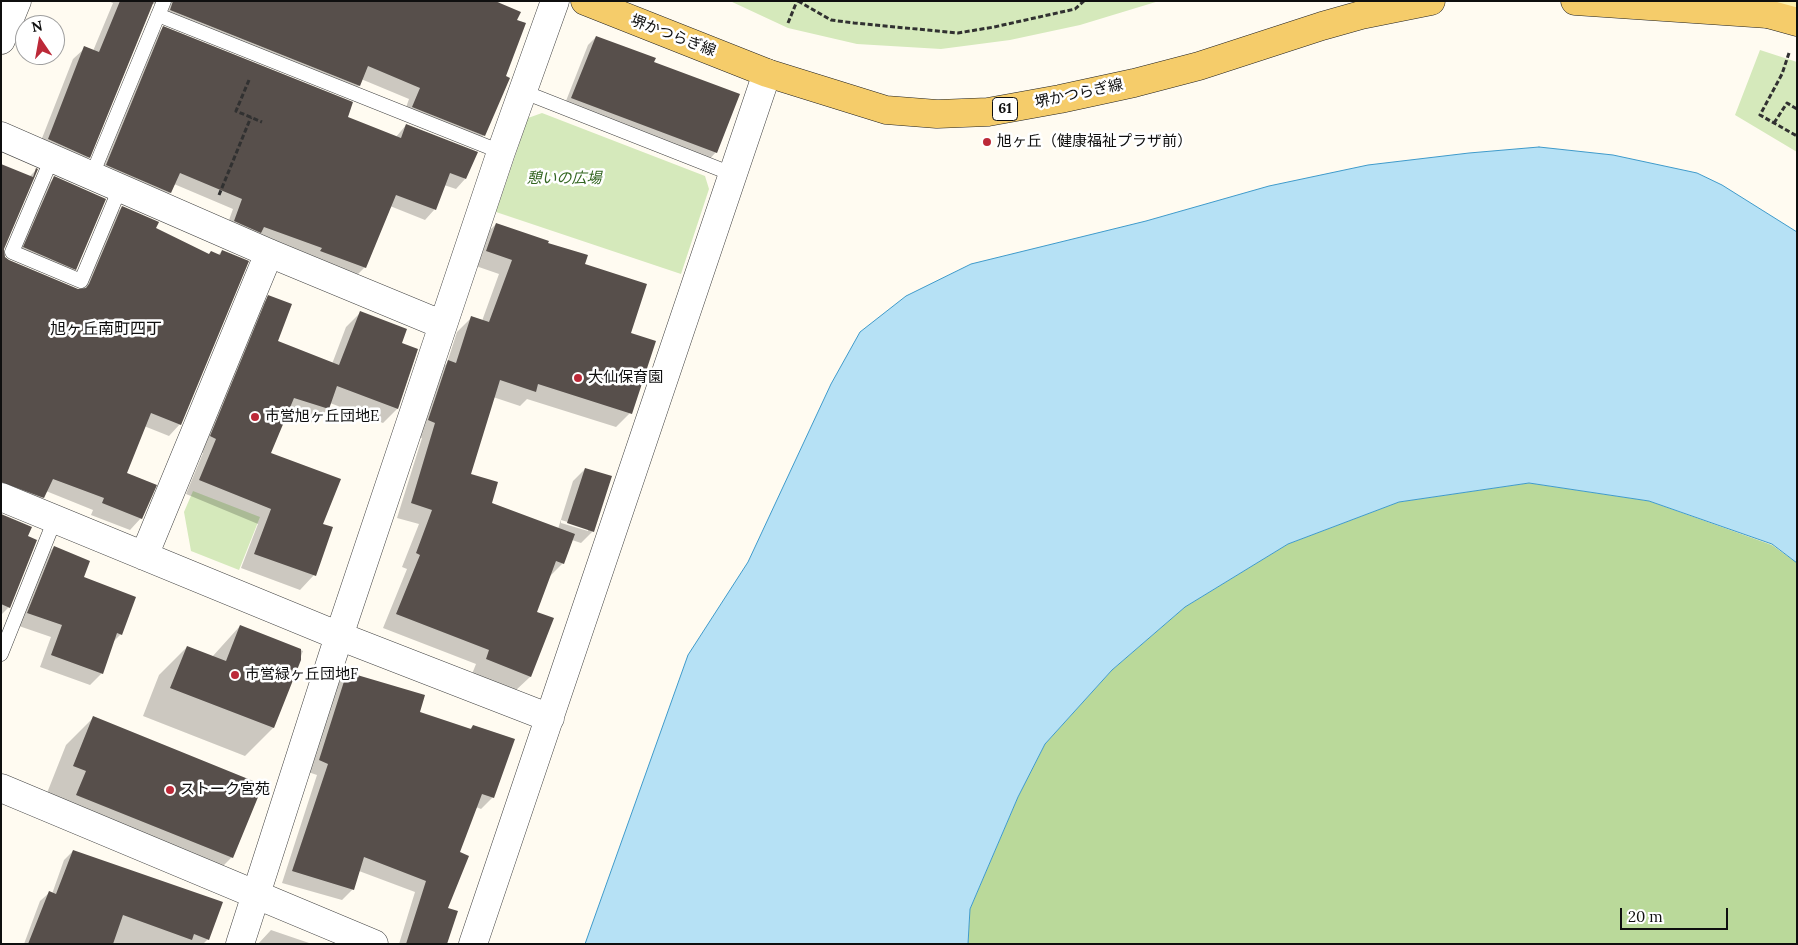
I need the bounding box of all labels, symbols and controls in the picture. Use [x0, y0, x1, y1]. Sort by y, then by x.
street label: 堺かつらぎ線 [628, 11, 718, 61]
north arrow [15, 15, 65, 65]
text: N [30, 16, 44, 36]
street label: 堺かつらぎ線 [1033, 76, 1125, 112]
road number: 61 [992, 98, 1018, 120]
place label: 旭ヶ丘（健康福祉プラザ前） [997, 133, 1192, 151]
marker: 旭ヶ丘（健康福祉プラザ前） [981, 136, 993, 148]
park label: 憩いの広場 [527, 170, 601, 188]
district label: 旭ヶ丘南町四丁 [50, 319, 162, 339]
place label: 大仙保育園 [588, 369, 663, 387]
marker: 大仙保育園 [572, 372, 584, 384]
place label: 市営旭ヶ丘団地E [265, 408, 379, 426]
marker: 市営旭ヶ丘団地E [249, 411, 261, 423]
place label: 市営緑ヶ丘団地F [245, 666, 358, 684]
marker: 市営緑ヶ丘団地F [229, 669, 241, 681]
place label: ストーク宮苑 [180, 781, 270, 799]
marker: ストーク宮苑 [164, 784, 176, 796]
scale bar [1623, 898, 1730, 930]
text: 20 m [1628, 907, 1663, 926]

